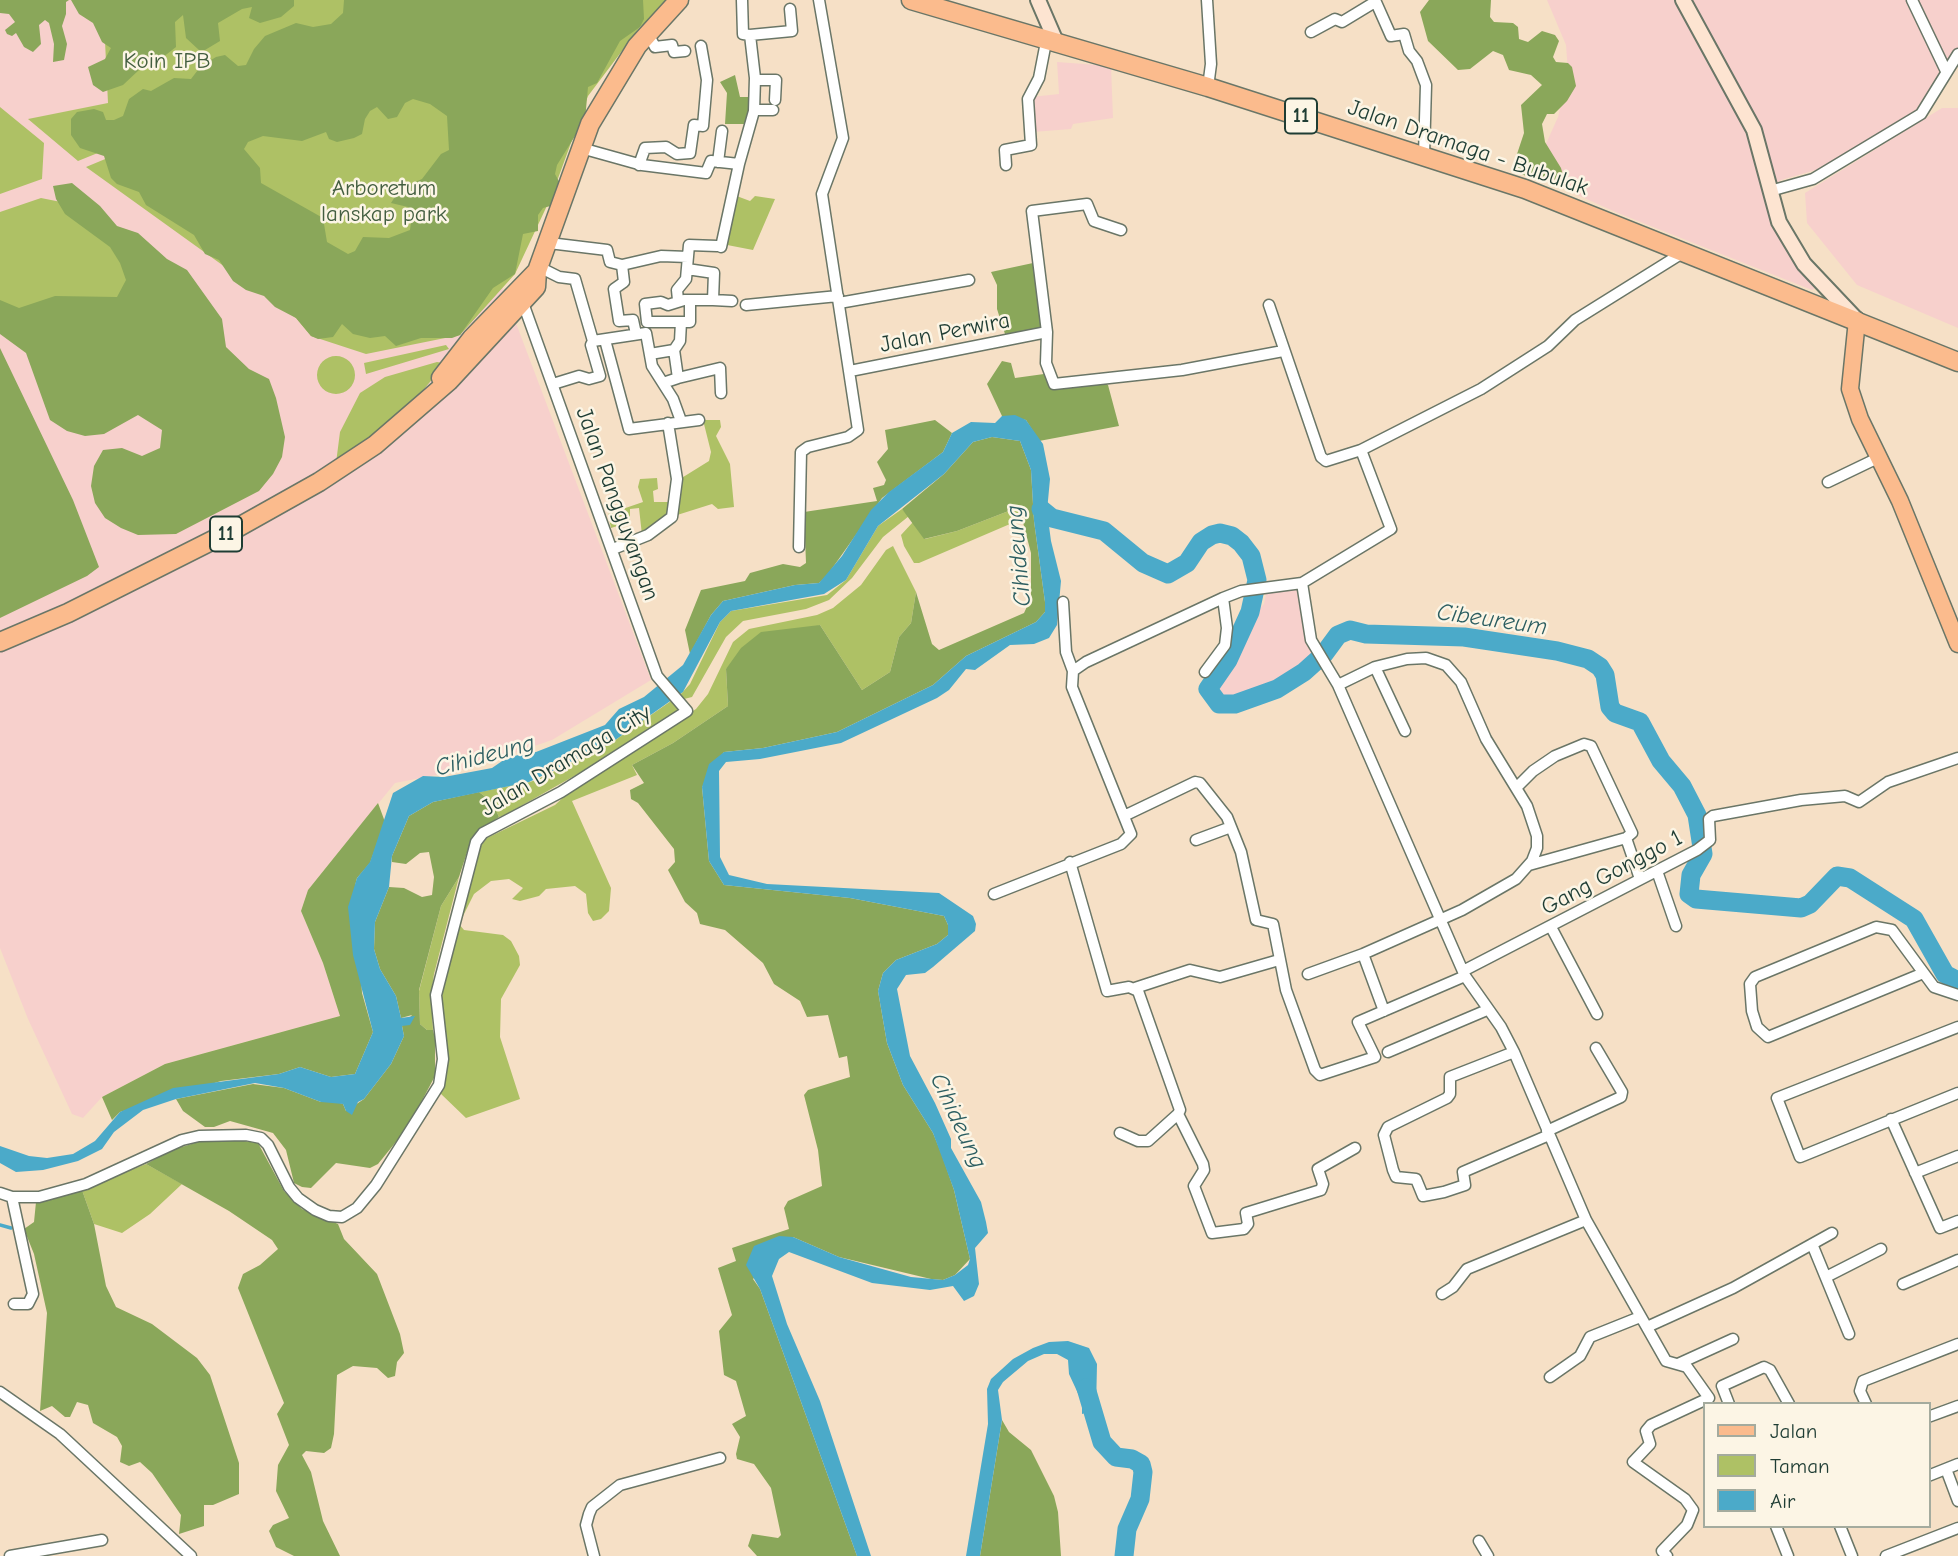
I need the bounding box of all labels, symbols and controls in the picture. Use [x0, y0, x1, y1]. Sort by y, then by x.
park label: Koin IPB [124, 47, 210, 75]
street label: Jalan Dramaga - Bubulak [1344, 94, 1592, 202]
road number: 11 [1285, 99, 1317, 134]
park label: Arboretum lanskap park [321, 174, 447, 228]
street label: Jalan Perwira [878, 307, 1012, 359]
street label: Jalan Pangguyangan [569, 404, 665, 604]
water label: Cihideung [1000, 504, 1038, 608]
road number: 11 [210, 516, 242, 552]
water label: Cibeureum [1435, 598, 1549, 642]
street label: Jalan Dramaga City [476, 699, 656, 823]
water label: Cihideung [432, 729, 538, 783]
street label: Gang Gonggo 1 [1537, 824, 1687, 922]
water label: Cihideung [923, 1069, 993, 1173]
legend [1702, 1402, 1930, 1528]
text: Jalan [1770, 1419, 1817, 1443]
text: Taman [1770, 1454, 1830, 1478]
text: Air [1770, 1489, 1795, 1513]

